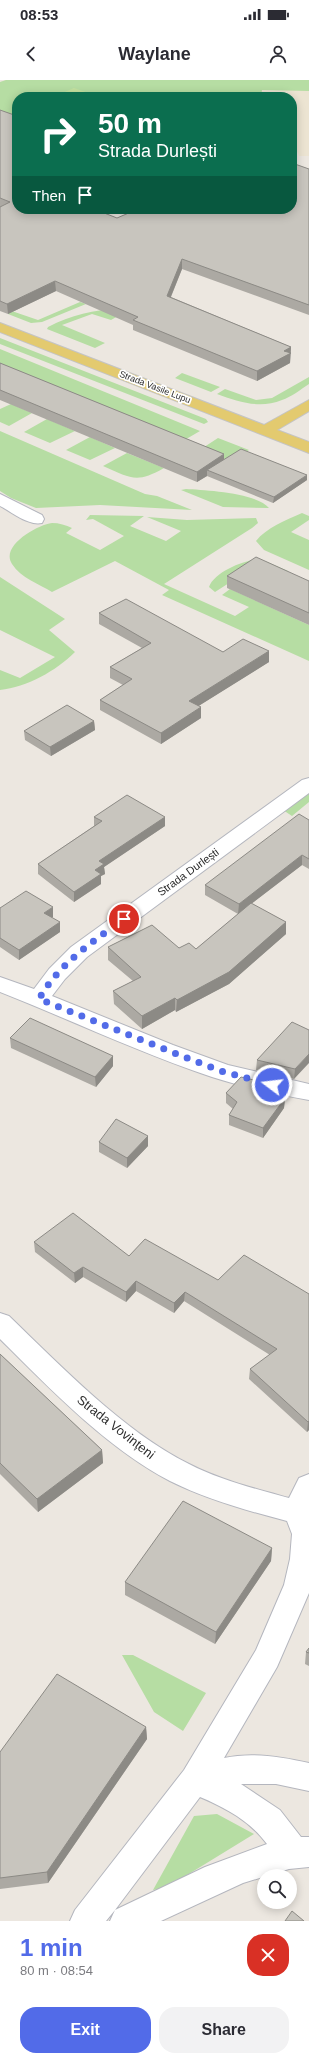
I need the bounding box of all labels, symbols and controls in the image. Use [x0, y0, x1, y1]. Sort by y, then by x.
text: 08:53 [20, 6, 58, 23]
icon: back [20, 43, 42, 65]
icon: person [267, 43, 289, 65]
text: Waylane [118, 44, 191, 64]
icon: right [32, 108, 84, 160]
text: 50 m [98, 108, 162, 139]
text: Strada Durlești [98, 141, 217, 161]
icon: arrive [74, 184, 96, 206]
text: Then [32, 187, 66, 204]
street label: Strada Vasile Lupu [118, 369, 192, 405]
street label: Strada Durlești [155, 846, 221, 898]
pin [107, 902, 141, 936]
icon: arrive [113, 908, 135, 930]
position arrow [251, 1064, 293, 1106]
street label: Strada Vovințeni [74, 1392, 158, 1462]
map controls [257, 1869, 297, 1909]
button: search [257, 1869, 297, 1909]
text: 1 min [20, 1934, 83, 1961]
button: close [247, 1934, 289, 1976]
text: 80 m · 08:54 [20, 1963, 93, 1978]
button: Exit [20, 2007, 151, 2053]
button: Share [159, 2007, 289, 2053]

